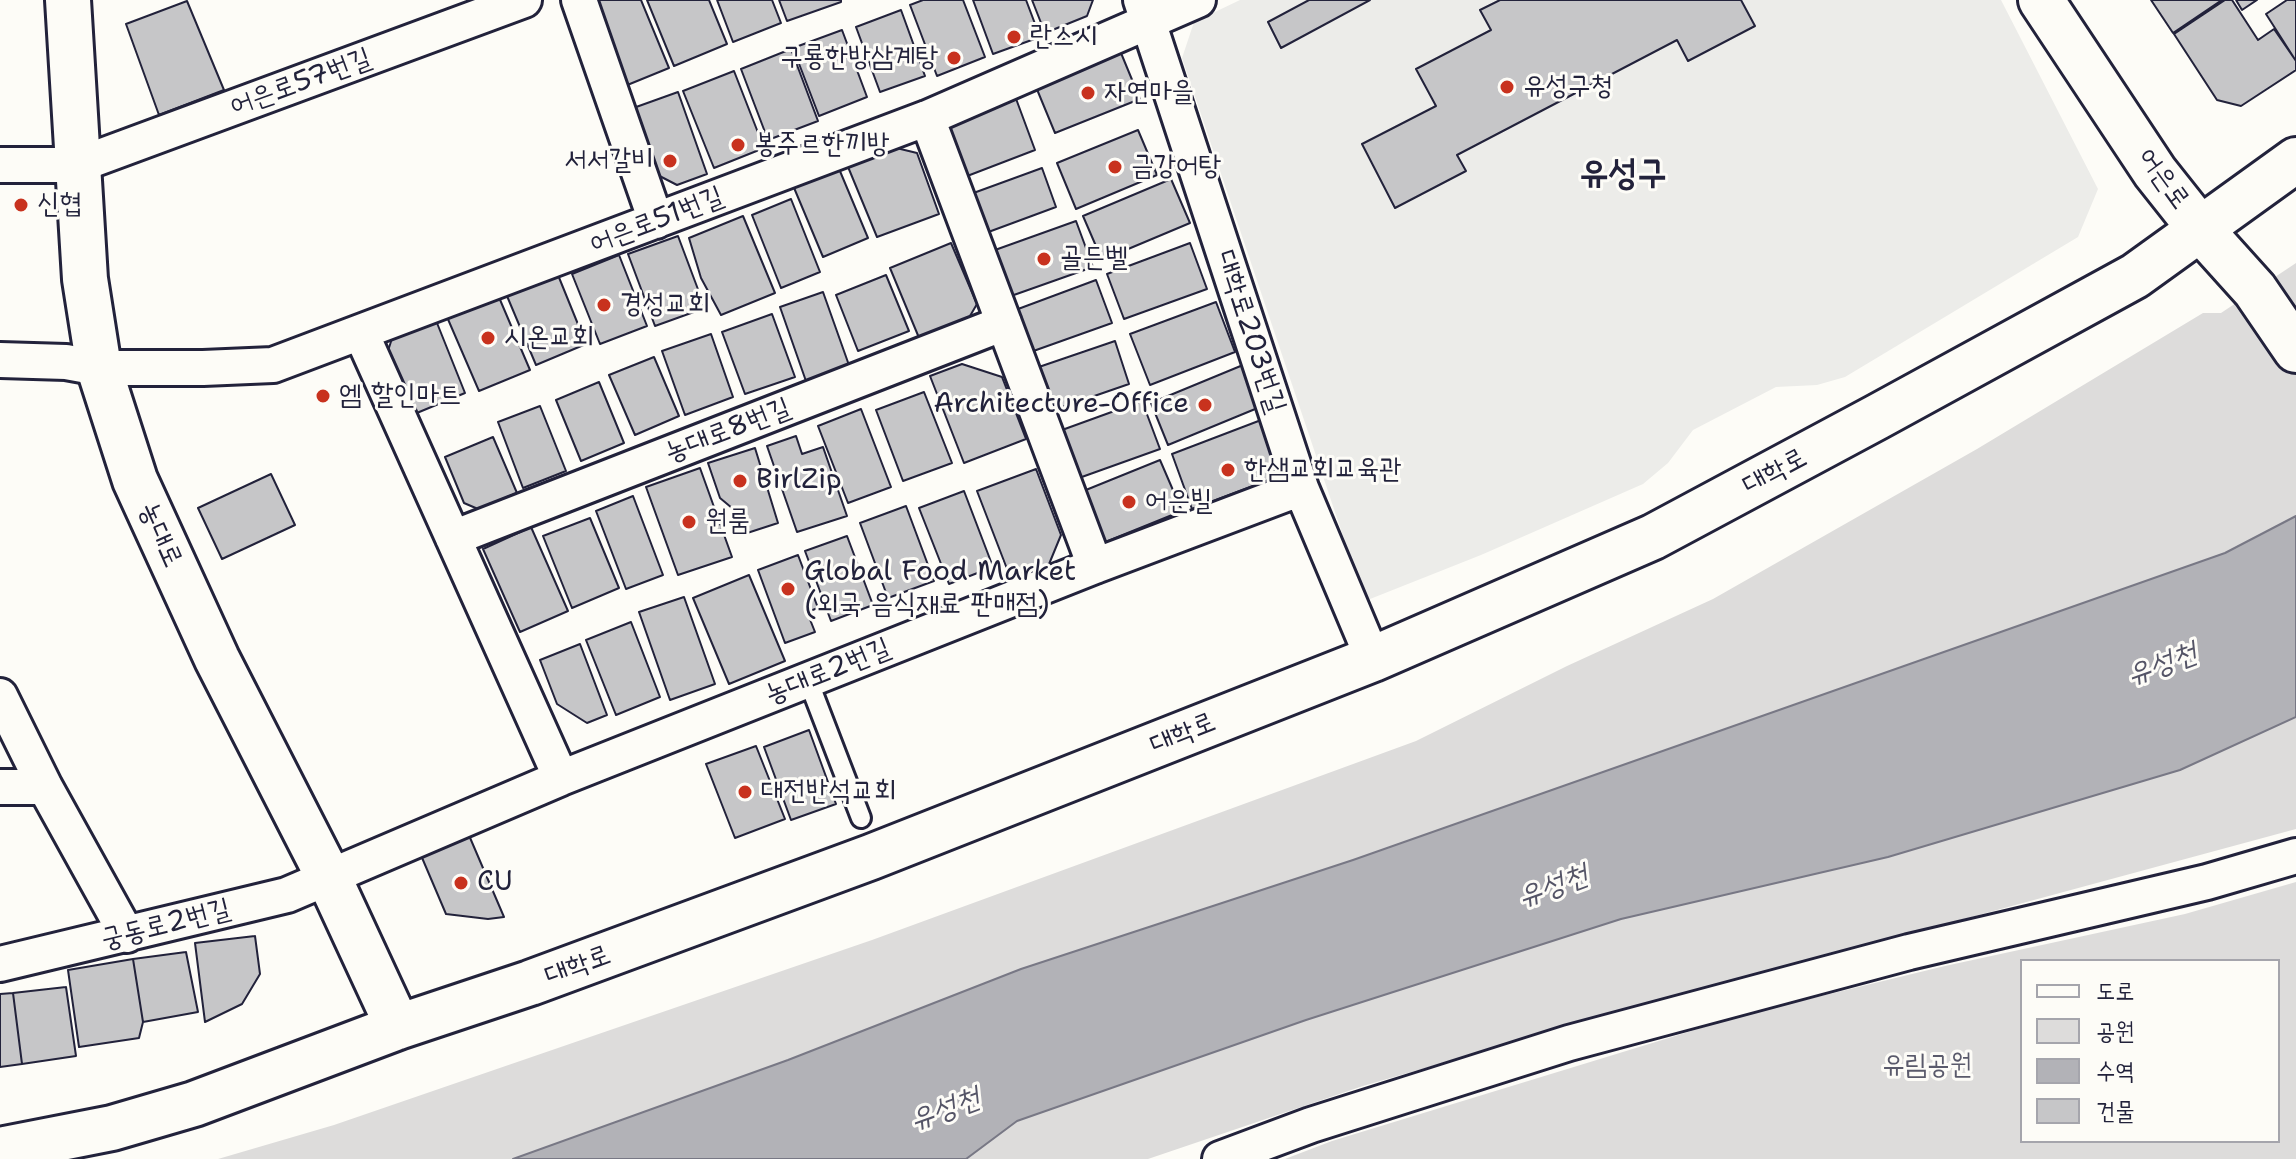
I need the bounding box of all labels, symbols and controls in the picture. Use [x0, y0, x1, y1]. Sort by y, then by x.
place label: 란스시 [1030, 20, 1098, 54]
marker: 란스시 [1005, 28, 1023, 46]
place label: 구룡한방삼계탕 [780, 41, 938, 75]
street label: 어은로57번길 [226, 42, 376, 124]
marker: 구룡한방삼계탕 [945, 49, 963, 67]
place label: 유성구청 [1523, 70, 1613, 104]
place label: 자연마을 [1104, 76, 1194, 110]
marker: 유성구청 [1498, 78, 1516, 96]
marker: 자연마을 [1079, 84, 1097, 102]
place label: 봉주르한끼방 [754, 128, 889, 162]
marker: 봉주르한끼방 [729, 136, 747, 154]
street label: 어은로 [2130, 142, 2196, 216]
place label: 서서갈비 [564, 144, 654, 178]
place label: 금강어탕 [1131, 150, 1221, 184]
marker: 서서갈비 [661, 152, 679, 170]
district label: 유성구 [1580, 153, 1666, 197]
marker: 금강어탕 [1106, 158, 1124, 176]
street label: 어은로51번길 [585, 180, 729, 262]
place label: 신협 [37, 188, 82, 222]
marker: 신협 [12, 196, 30, 214]
place label: 골든벨 [1060, 242, 1128, 276]
street label: 대학로203번길 [1208, 246, 1292, 418]
marker: 골든벨 [1035, 250, 1053, 268]
place label: 경성교회 [620, 288, 710, 322]
marker: 경성교회 [595, 296, 613, 314]
place label: 시온교회 [504, 321, 594, 355]
marker: 시온교회 [479, 329, 497, 347]
place label: 엠 할인마트 [339, 379, 461, 413]
marker: 엠 할인마트 [314, 387, 332, 405]
place label: Architecture-Office [933, 388, 1189, 422]
street label: 농대로8번길 [660, 392, 796, 470]
marker: Architecture-Office [1196, 396, 1214, 414]
street label: 대학로 [1737, 441, 1813, 503]
place label: 한샘교회교육관 [1244, 453, 1402, 487]
marker: 한샘교회교육관 [1219, 461, 1237, 479]
place label: BirlZip [756, 464, 842, 498]
marker: BirlZip [731, 472, 749, 490]
place label: 어은빌 [1145, 485, 1213, 519]
marker: 어은빌 [1120, 493, 1138, 511]
street label: 농대로 [131, 497, 189, 573]
place label: 원룸 [705, 505, 750, 539]
marker: 원룸 [680, 513, 698, 531]
place label: Global Food Market (외국 음식재료 판매점) [804, 556, 1076, 622]
marker: Global Food Market (외국 음식재료 판매점) [779, 580, 797, 598]
street label: 농대로2번길 [760, 632, 896, 712]
water label: 유성천 [2122, 636, 2202, 694]
street label: 대학로 [1145, 706, 1221, 762]
place label: 대전반석교회 [761, 775, 896, 809]
marker: 대전반석교회 [736, 783, 754, 801]
water label: 유성천 [1513, 858, 1593, 916]
place label: CU [477, 866, 513, 900]
marker: CU [452, 874, 470, 892]
street label: 궁동로2번길 [98, 893, 234, 957]
street label: 대학로 [540, 939, 616, 993]
legend [2020, 959, 2280, 1143]
text: 도로 [2096, 975, 2135, 1007]
text: 공원 [2096, 1015, 2135, 1047]
park label: 유림공원 [1882, 1049, 1972, 1083]
text: 수역 [2096, 1055, 2135, 1087]
water label: 유성천 [905, 1081, 985, 1139]
text: 건물 [2096, 1095, 2135, 1127]

